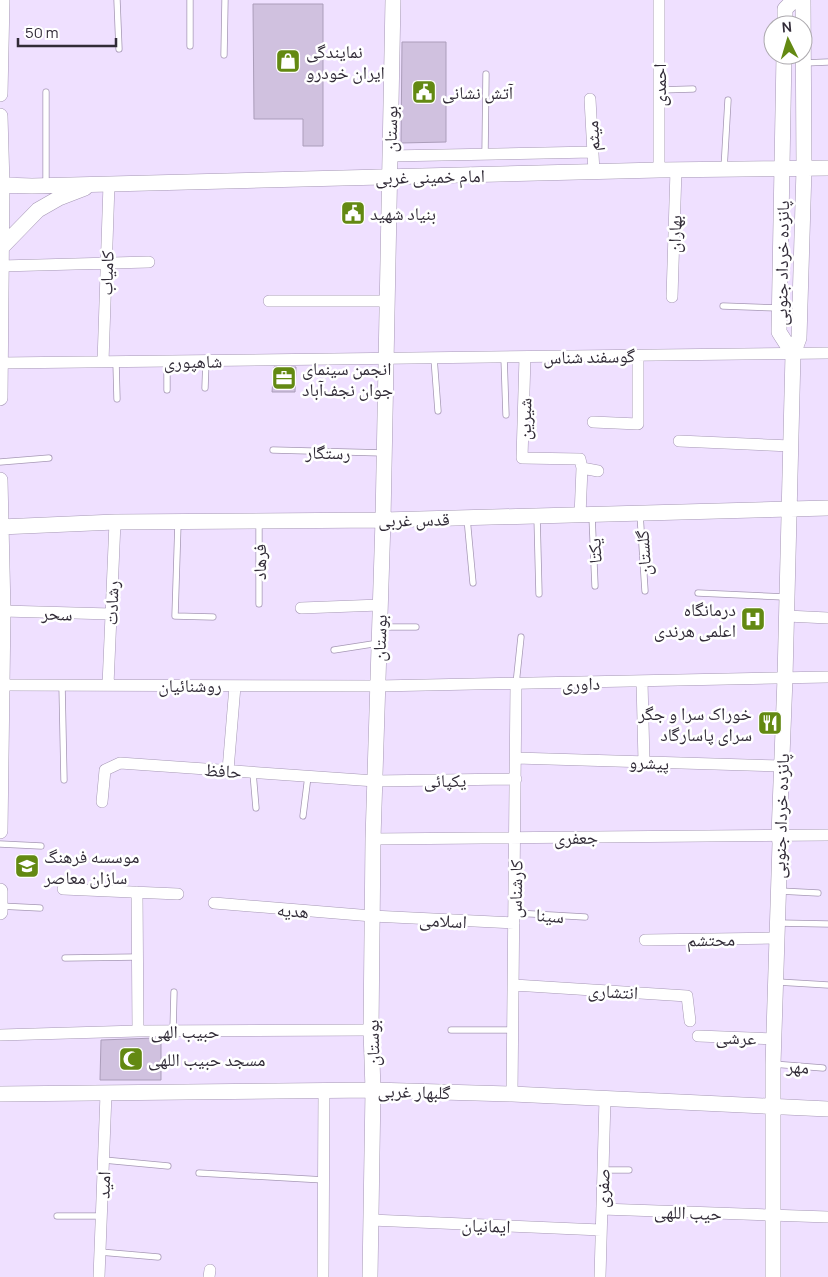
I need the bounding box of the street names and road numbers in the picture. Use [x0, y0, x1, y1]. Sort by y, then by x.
street label: احمدی [647, 64, 671, 106]
street label: بوستان [378, 105, 402, 153]
street label: میثم [579, 120, 606, 152]
street label: امام خمینی غربی [375, 163, 485, 190]
street label: پانزده خرداد جنوبی [768, 200, 794, 326]
street label: بهاران [661, 214, 687, 253]
street label: کامیاب [93, 249, 119, 296]
street label: گوسفند شناس [543, 343, 636, 369]
street label: شاهپوری [164, 348, 222, 374]
street label: شیرین [512, 398, 536, 440]
street label: رستگار [304, 440, 351, 464]
street label: قدس غربی [378, 506, 450, 532]
street label: گلستان [629, 529, 657, 576]
street label: یکتا [581, 538, 607, 564]
street label: فرهاد [247, 544, 271, 580]
street label: رشادت [98, 580, 124, 626]
street label: سحر [40, 600, 73, 626]
street label: بوستان [366, 614, 392, 662]
street label: داوری [562, 671, 600, 695]
street label: روشنائیان [158, 673, 222, 697]
street label: پیشرو [628, 749, 670, 775]
street label: پانزده خرداد جنوبی [766, 753, 794, 879]
street label: حافظ [203, 757, 243, 783]
street label: یکپائی [423, 768, 467, 793]
street label: جعفری [554, 825, 598, 849]
street label: کارشناس [502, 859, 528, 919]
street label: هدیه [276, 897, 310, 923]
street label: سینا [535, 902, 565, 928]
street label: اسلامی [419, 907, 467, 933]
street label: محتشم [687, 927, 735, 952]
street label: انتشاری [587, 978, 639, 1004]
street label: حبیب الهی [151, 1019, 219, 1043]
street label: بوستان [360, 1019, 384, 1067]
street label: عرشی [715, 1024, 757, 1050]
street label: مهر [785, 1053, 810, 1079]
street label: گلبهار غربی [377, 1078, 451, 1104]
street label: صفری [589, 1168, 615, 1208]
street label: امید [91, 1171, 115, 1199]
street label: حیب اللهی [654, 1199, 722, 1225]
street label: ایمانیان [461, 1212, 511, 1238]

